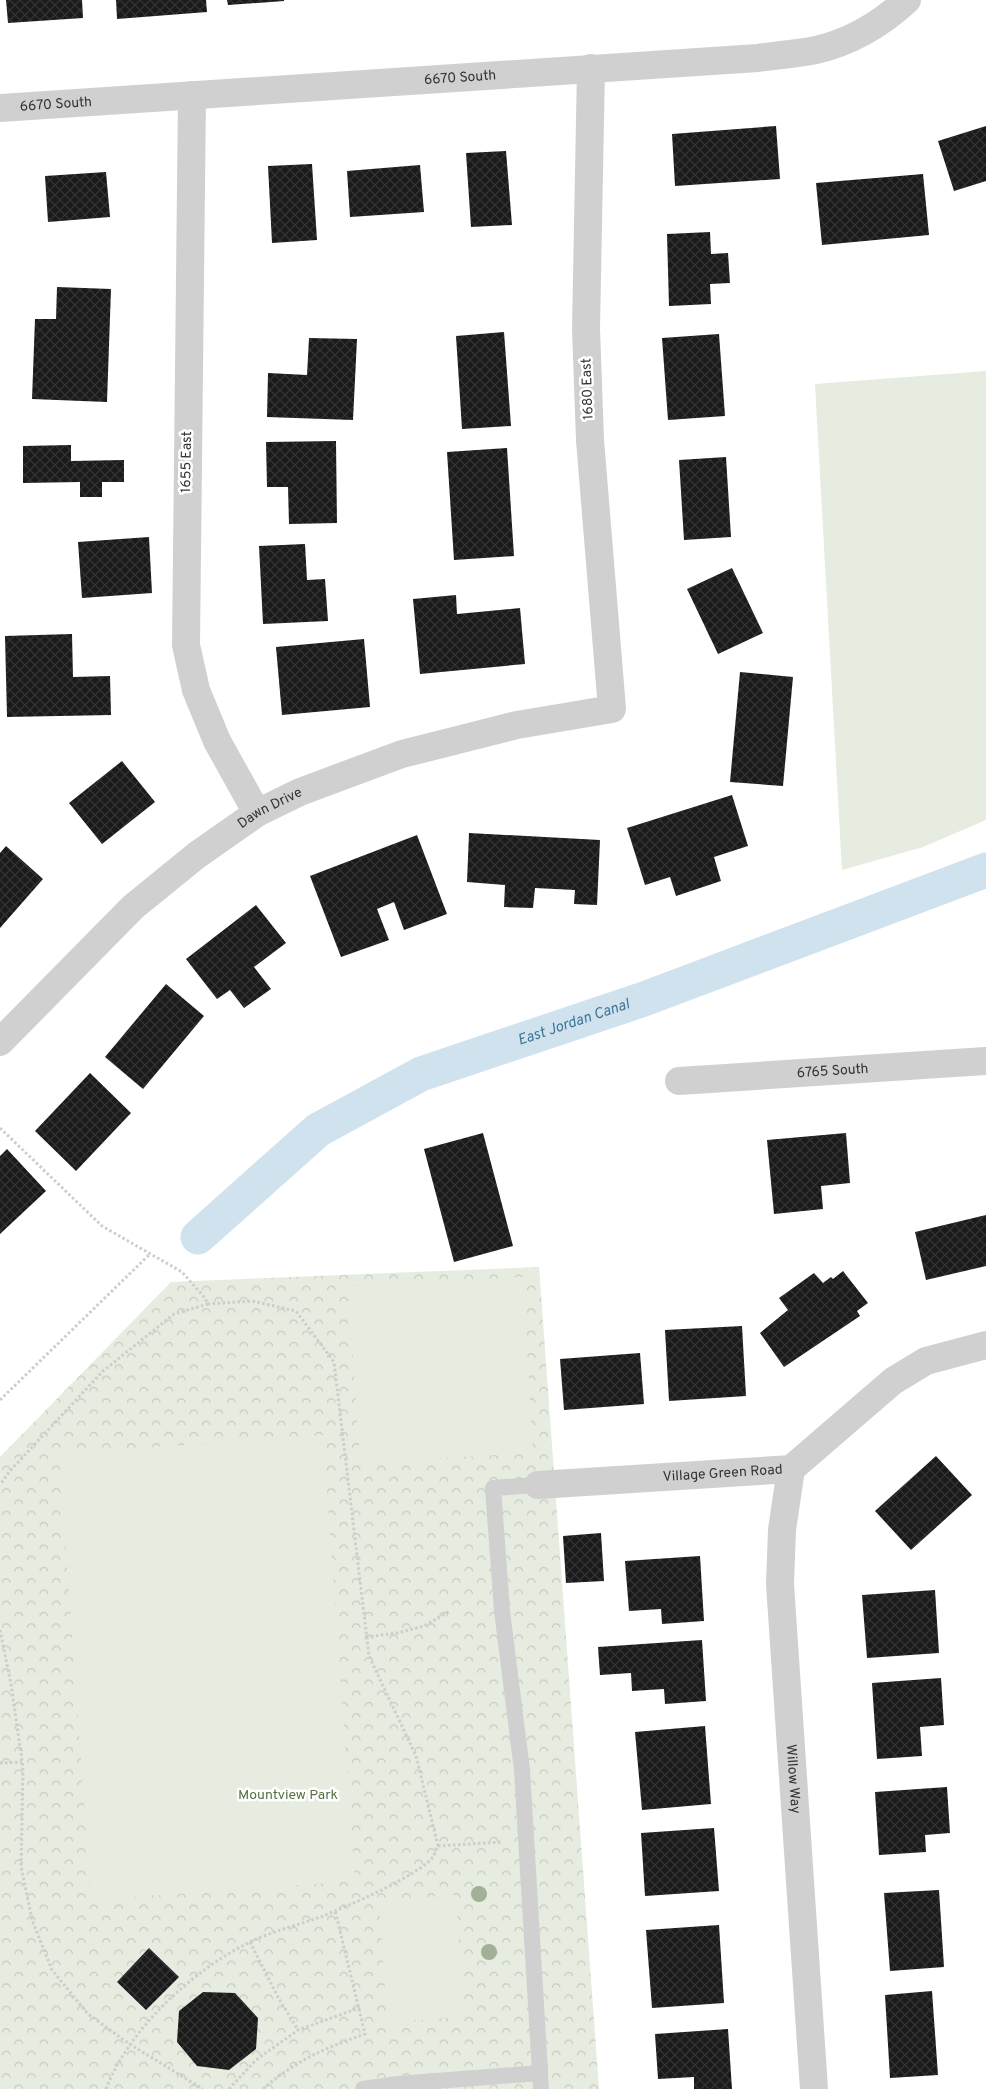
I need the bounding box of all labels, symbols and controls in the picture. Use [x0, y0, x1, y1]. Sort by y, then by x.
street label: 6670 South [423, 67, 497, 89]
street label: 6670 South [19, 93, 93, 115]
street label: 1680 East [578, 358, 598, 420]
street label: 1655 East [178, 431, 196, 493]
street label: Dawn Drive [234, 784, 305, 832]
water label: East Jordan Canal [515, 995, 633, 1050]
street label: 6765 South [796, 1060, 869, 1082]
street label: Village Green Road [662, 1461, 783, 1486]
street label: Willow Way [782, 1744, 804, 1814]
park label: Mountview Park [238, 1787, 338, 1804]

